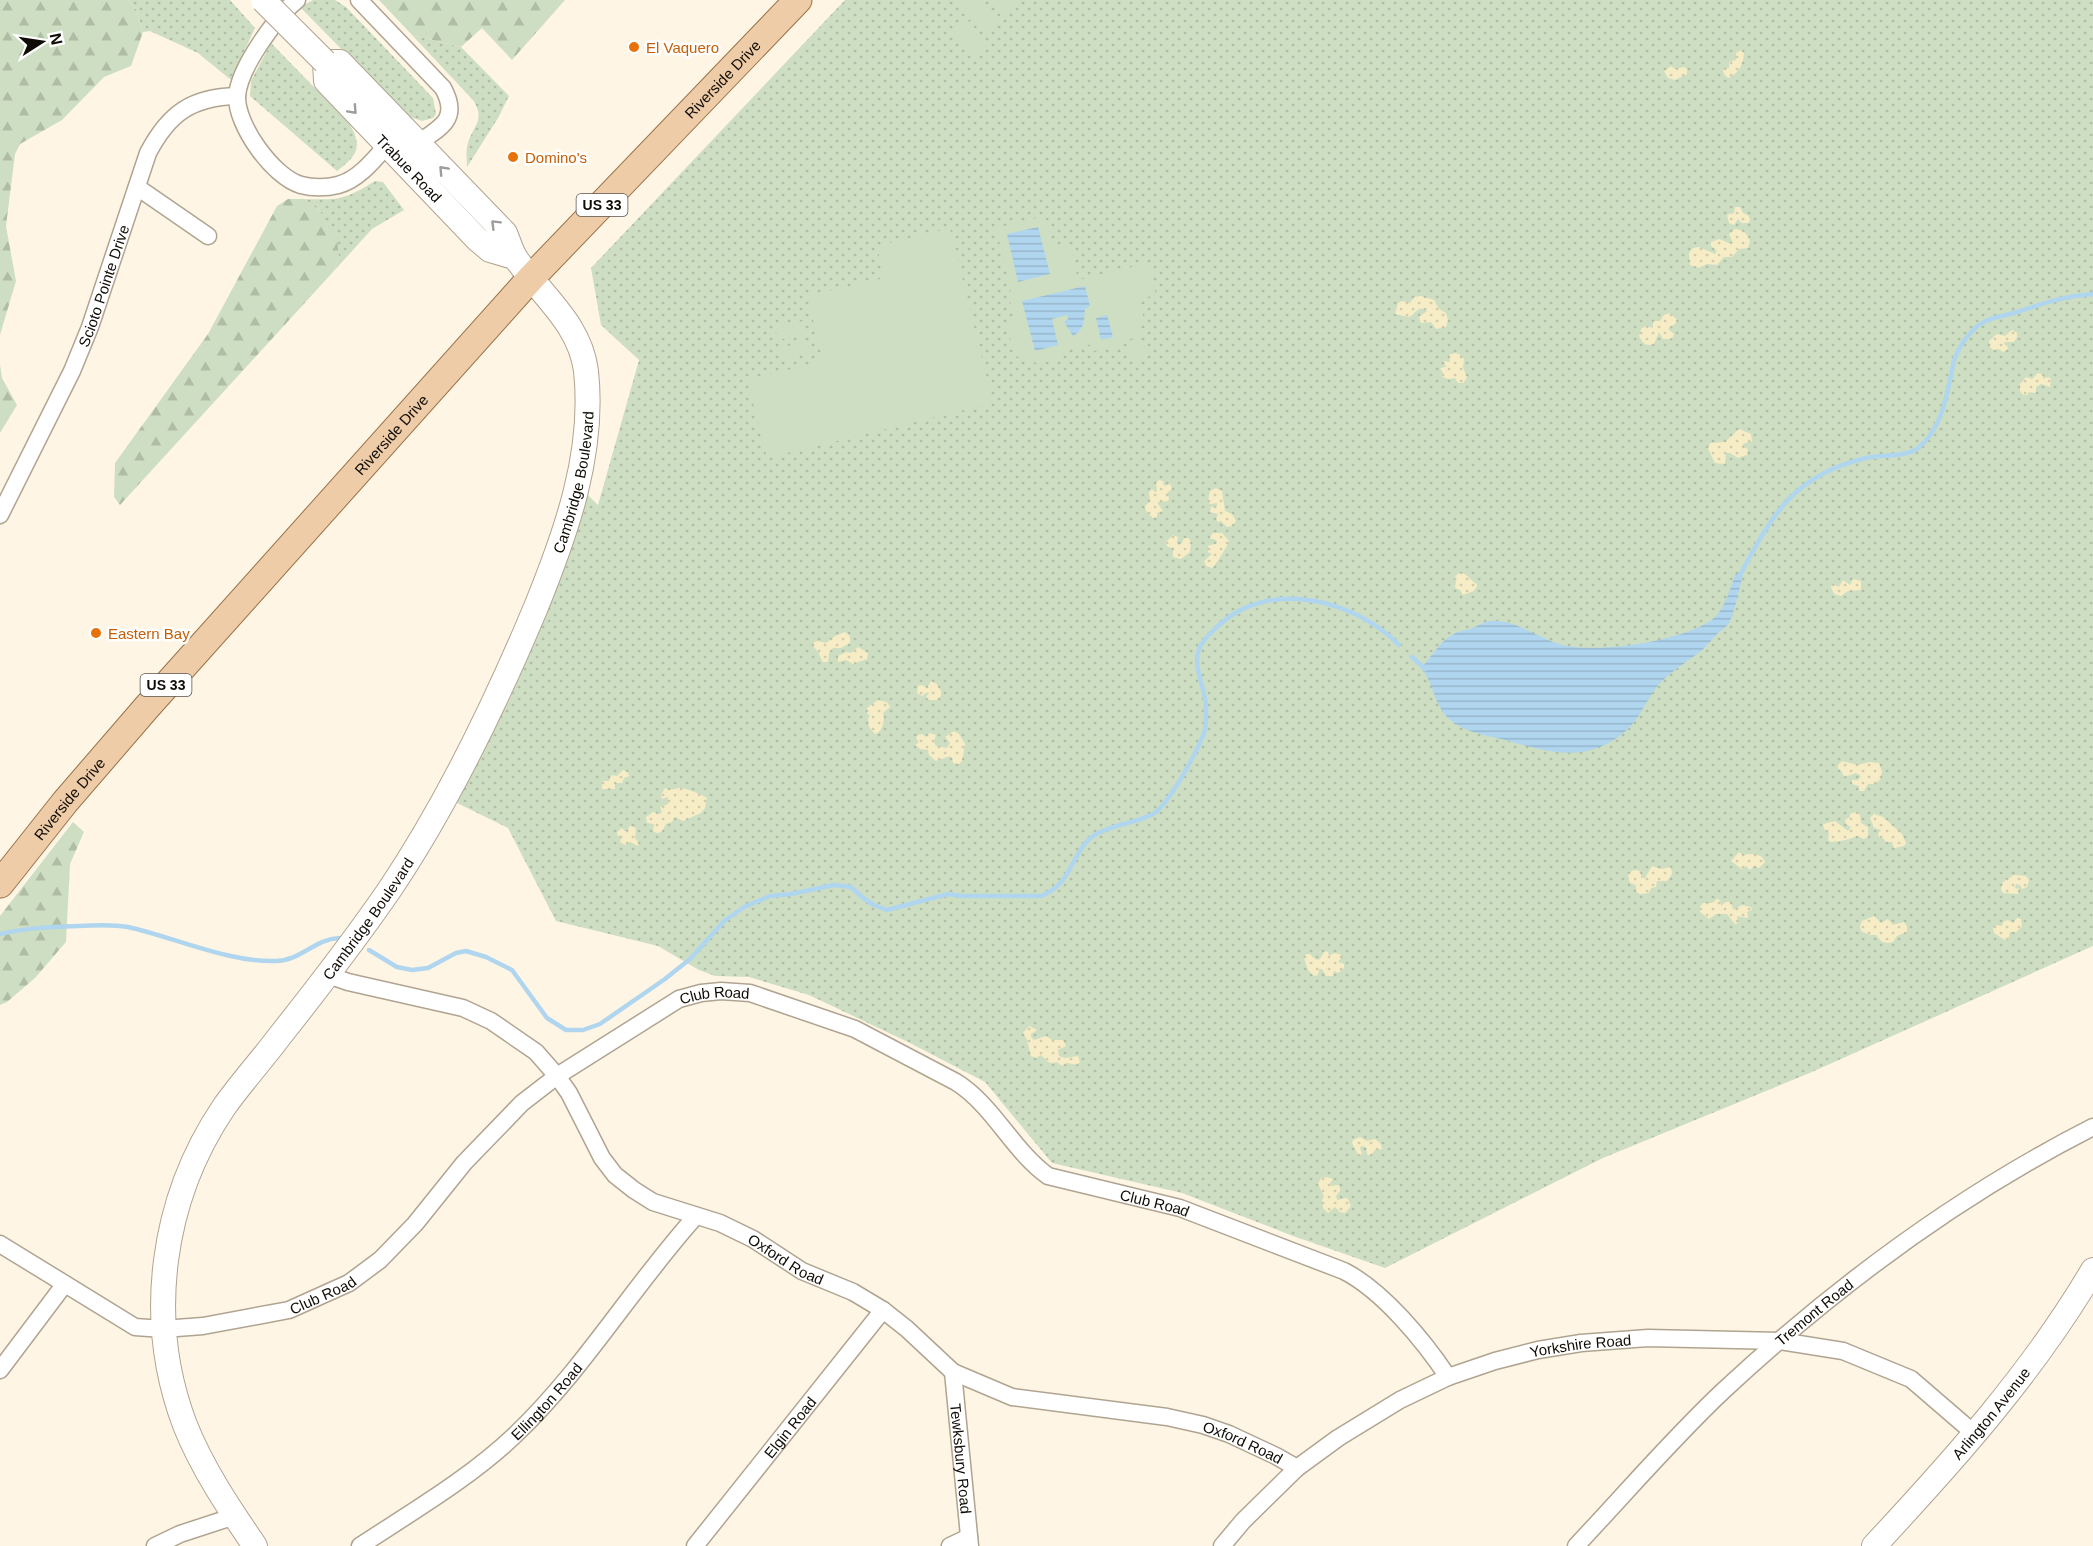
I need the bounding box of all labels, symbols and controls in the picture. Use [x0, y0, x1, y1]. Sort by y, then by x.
north arrow [12, 12, 72, 72]
text: N [47, 32, 66, 46]
street label: Riverside Drive [681, 36, 764, 121]
place label: El Vaquero [646, 39, 719, 56]
marker: El Vaquero [627, 40, 641, 54]
one-way arrow [346, 103, 357, 114]
street label: Trabue Road [373, 131, 445, 205]
place label: Domino's [525, 149, 587, 166]
marker: Domino's [506, 150, 520, 164]
one-way arrow [439, 166, 450, 177]
road number: US 33 [576, 194, 628, 216]
one-way arrow [492, 220, 503, 231]
street label: Scioto Pointe Drive [74, 223, 132, 349]
street label: Riverside Drive [351, 391, 431, 478]
street label: Cambridge Boulevard [549, 411, 596, 555]
place label: Eastern Bay [108, 625, 190, 642]
marker: Eastern Bay [89, 626, 103, 640]
road number: US 33 [140, 674, 192, 696]
street label: Riverside Drive [30, 754, 108, 843]
street label: Cambridge Boulevard [319, 855, 417, 983]
street label: Club Road [677, 982, 750, 1007]
street label: Club Road [1118, 1185, 1192, 1219]
street label: Oxford Road [745, 1230, 826, 1288]
street label: Club Road [287, 1272, 359, 1317]
street label: Tremont Road [1772, 1275, 1856, 1349]
street label: Yorkshire Road [1528, 1331, 1632, 1360]
street label: Ellington Road [507, 1359, 585, 1443]
street label: Arlington Avenue [1948, 1364, 2033, 1462]
street label: Elgin Road [760, 1393, 819, 1461]
street label: Tewksbury Road [948, 1403, 975, 1515]
street label: Oxford Road [1201, 1417, 1286, 1467]

